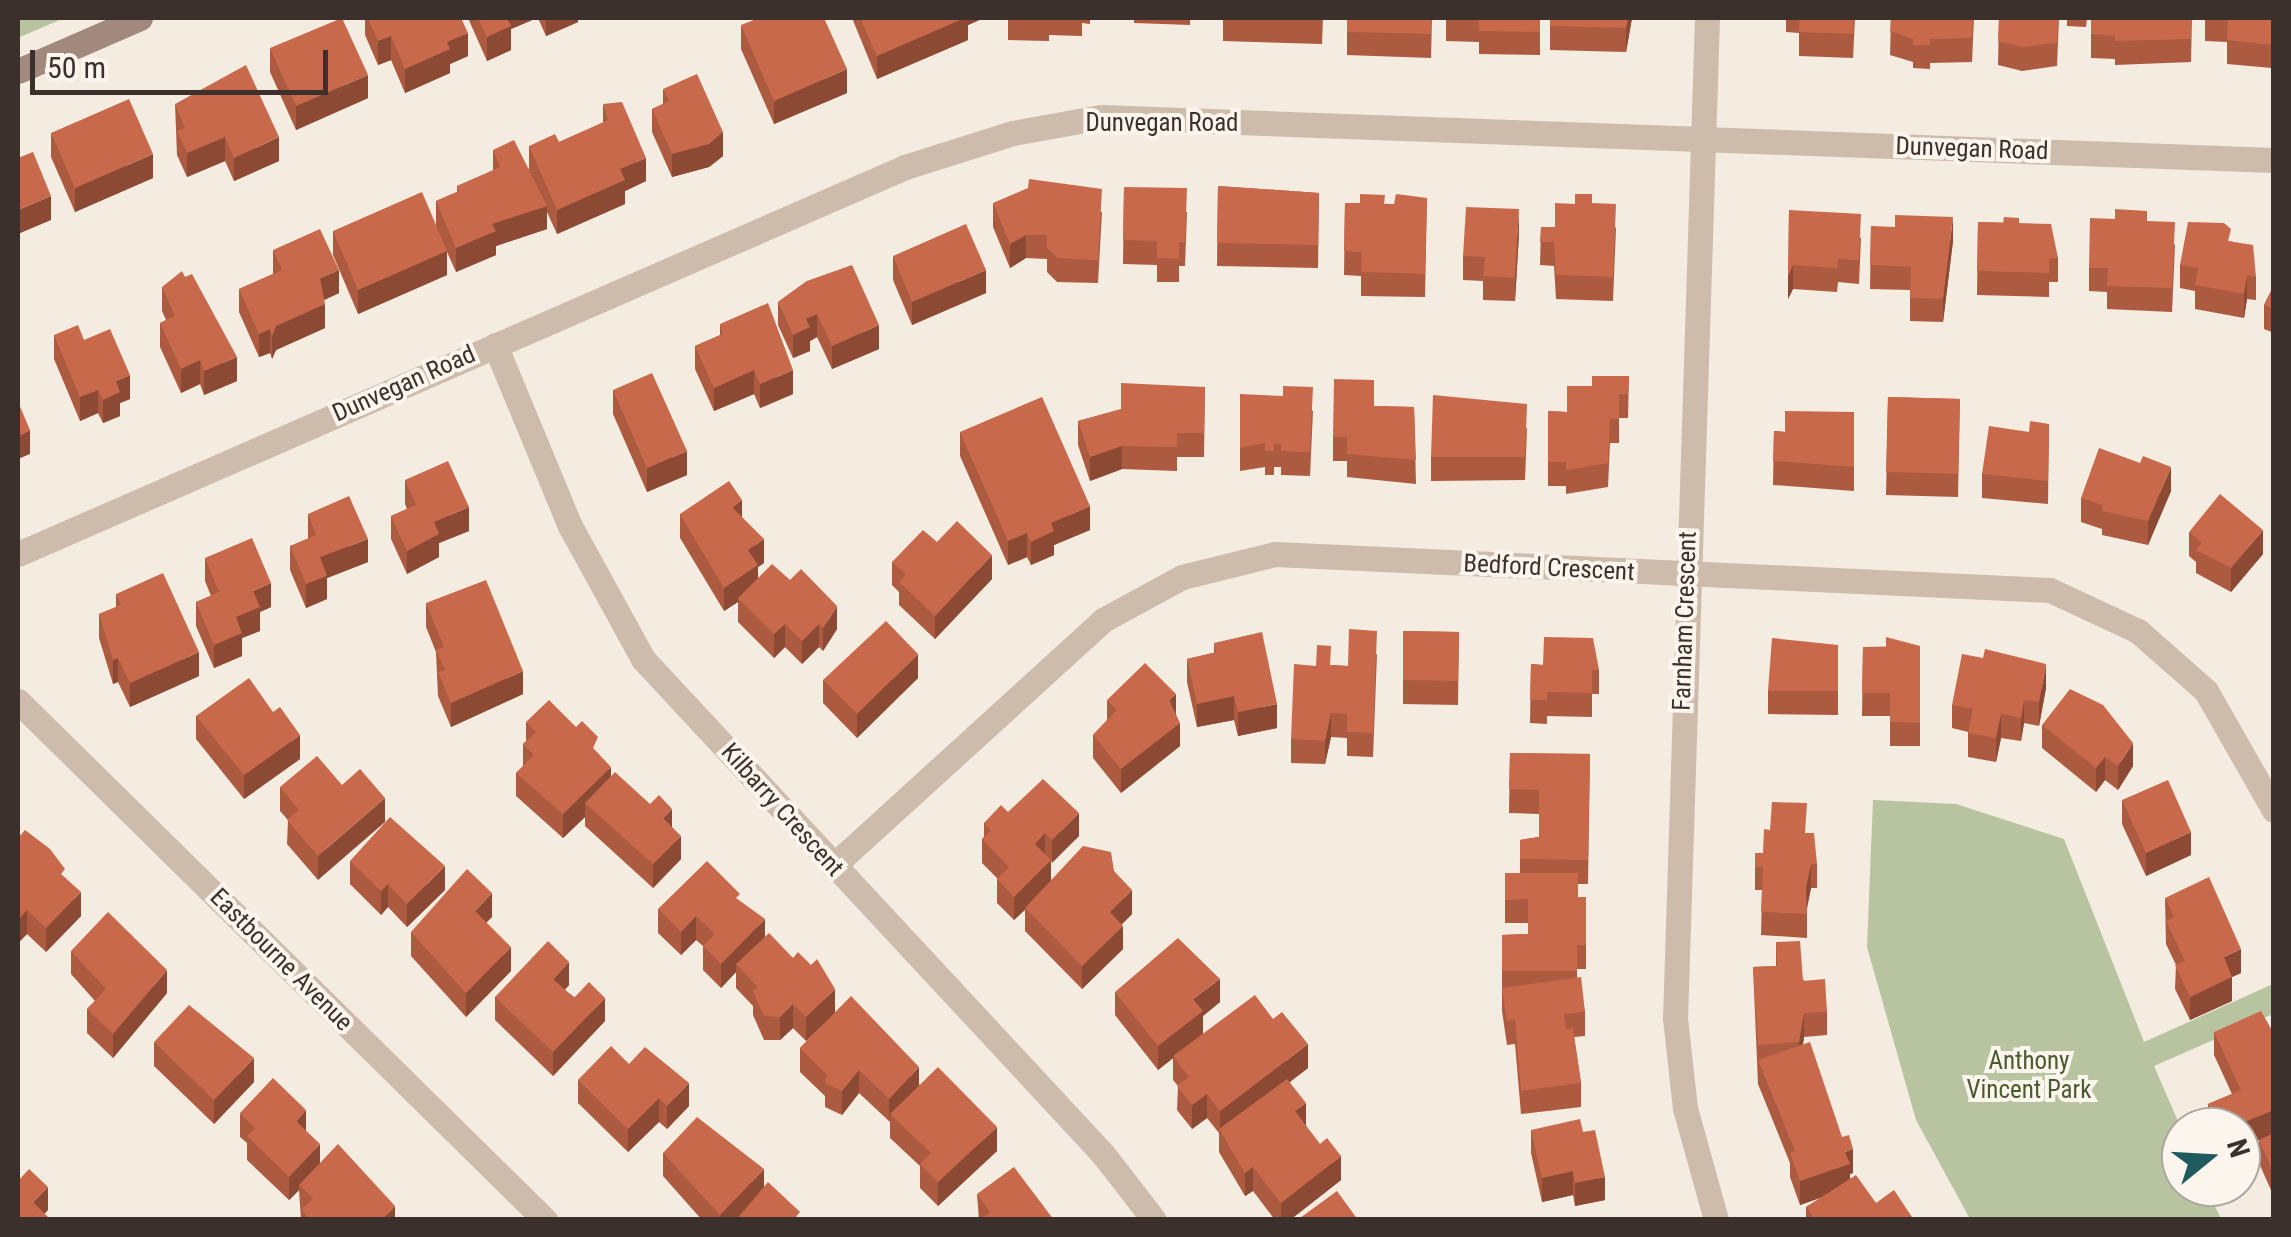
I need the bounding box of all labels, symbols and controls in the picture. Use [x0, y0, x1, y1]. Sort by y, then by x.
scale bar [35, 30, 332, 92]
text: 50 m [47, 50, 106, 85]
street label: Dunvegan Road [1085, 108, 1239, 138]
street label: Dunvegan Road [1895, 131, 2049, 167]
street label: Dunvegan Road [328, 339, 480, 429]
street label: Farnham Crescent [1667, 531, 1703, 711]
street label: Bedford Crescent [1463, 549, 1635, 587]
street label: Kilbarry Crescent [714, 737, 850, 883]
street label: Eastbourne Avenue [203, 882, 359, 1038]
park label: Anthony Vincent Park [1967, 1047, 2091, 1106]
north arrow [2161, 1107, 2261, 1207]
text: N [2220, 1135, 2256, 1161]

